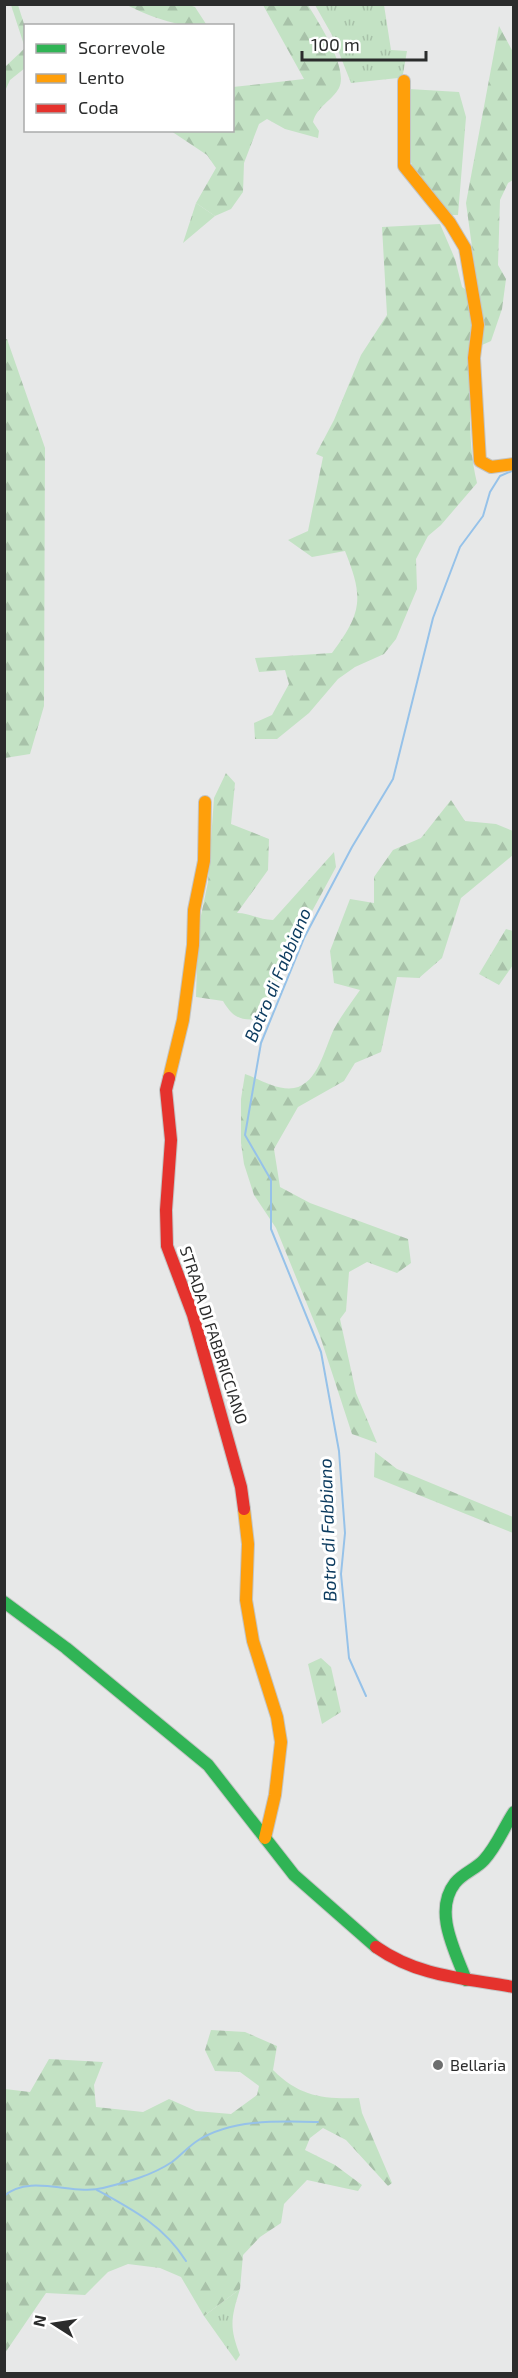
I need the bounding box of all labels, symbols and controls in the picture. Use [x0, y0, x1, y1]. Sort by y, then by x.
legend [24, 24, 234, 132]
scale bar [302, 24, 426, 62]
text: 100 m [311, 33, 360, 55]
text: Scorrevole [78, 36, 165, 58]
text: Lento [78, 66, 124, 88]
text: Coda [78, 96, 119, 118]
water label: Botro di Fabbiano [239, 904, 315, 1045]
street label: STRADA DI FABBRICCIANO [177, 1243, 252, 1426]
water label: Botro di Fabbiano [314, 1458, 340, 1602]
place label: Bellaria [450, 2055, 506, 2074]
marker: Bellaria [431, 2058, 445, 2072]
north arrow [24, 2294, 84, 2354]
text: N [28, 2313, 49, 2328]

